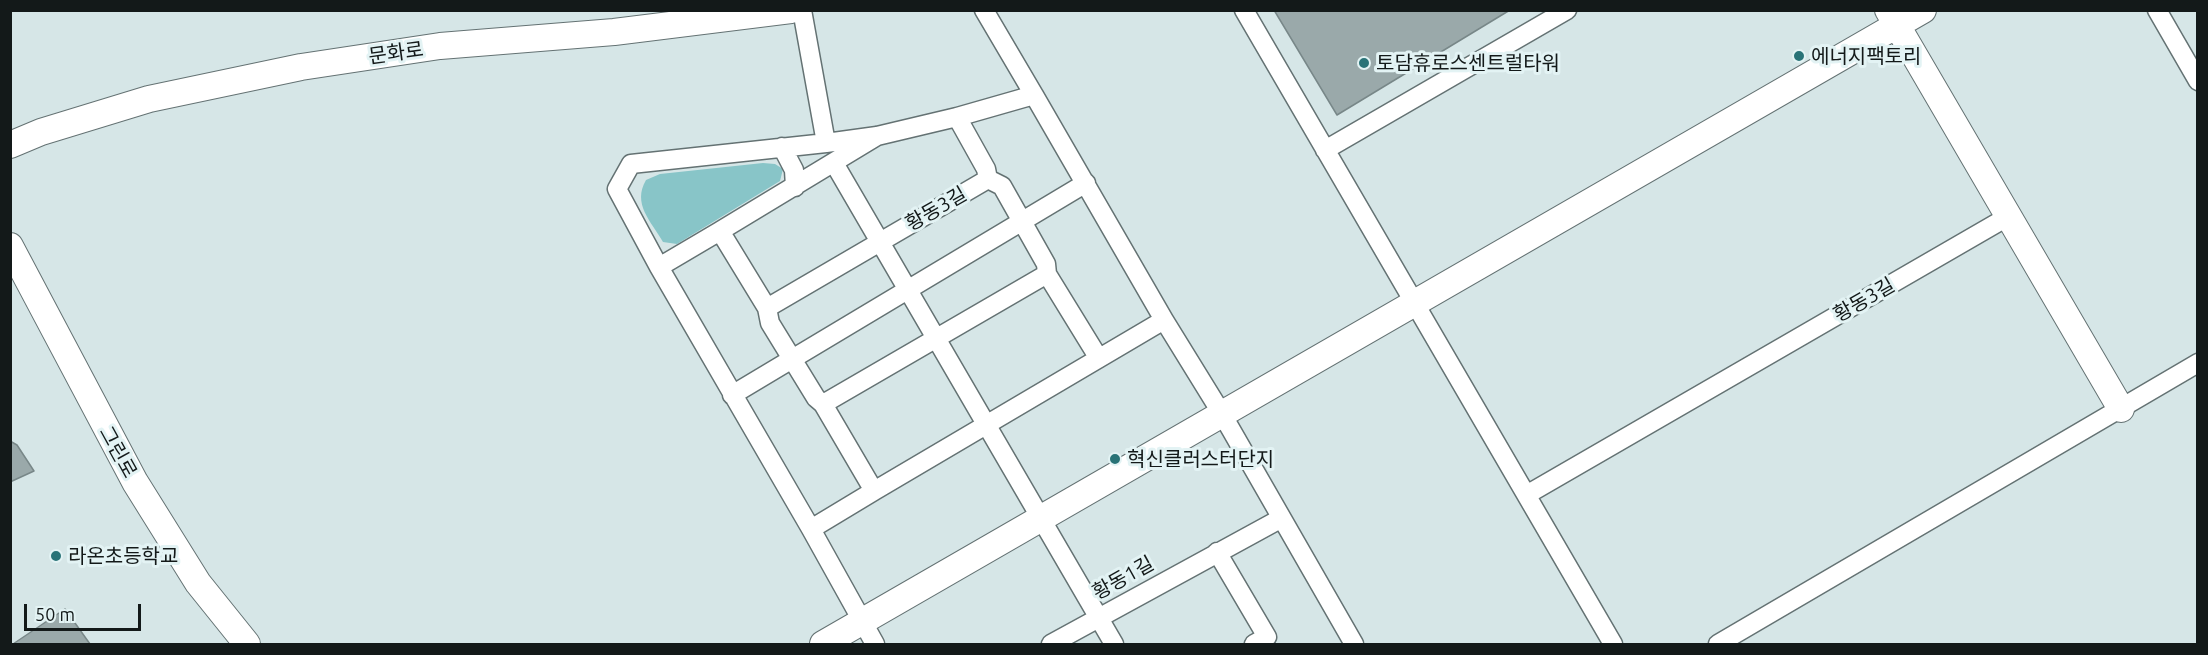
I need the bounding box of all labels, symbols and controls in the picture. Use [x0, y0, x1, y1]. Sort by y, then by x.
street label: 문화로 [367, 37, 425, 69]
place label: 에너지팩토리 [1811, 44, 1921, 68]
marker: 에너지팩토리 [1792, 49, 1806, 63]
place label: 토담휴로스센트럴타워 [1376, 51, 1560, 75]
marker: 토담휴로스센트럴타워 [1357, 56, 1371, 70]
street label: 황동3길 [901, 182, 971, 236]
street label: 황동3길 [1829, 273, 1899, 327]
street label: 그린로 [94, 422, 142, 482]
place label: 혁신클러스터단지 [1127, 447, 1274, 471]
marker: 혁신클러스터단지 [1108, 452, 1122, 466]
place label: 라온초등학교 [68, 544, 178, 568]
marker: 라온초등학교 [49, 549, 63, 563]
street label: 황동1길 [1088, 551, 1158, 605]
scale bar [27, 592, 144, 630]
text: 50 m [35, 604, 75, 624]

